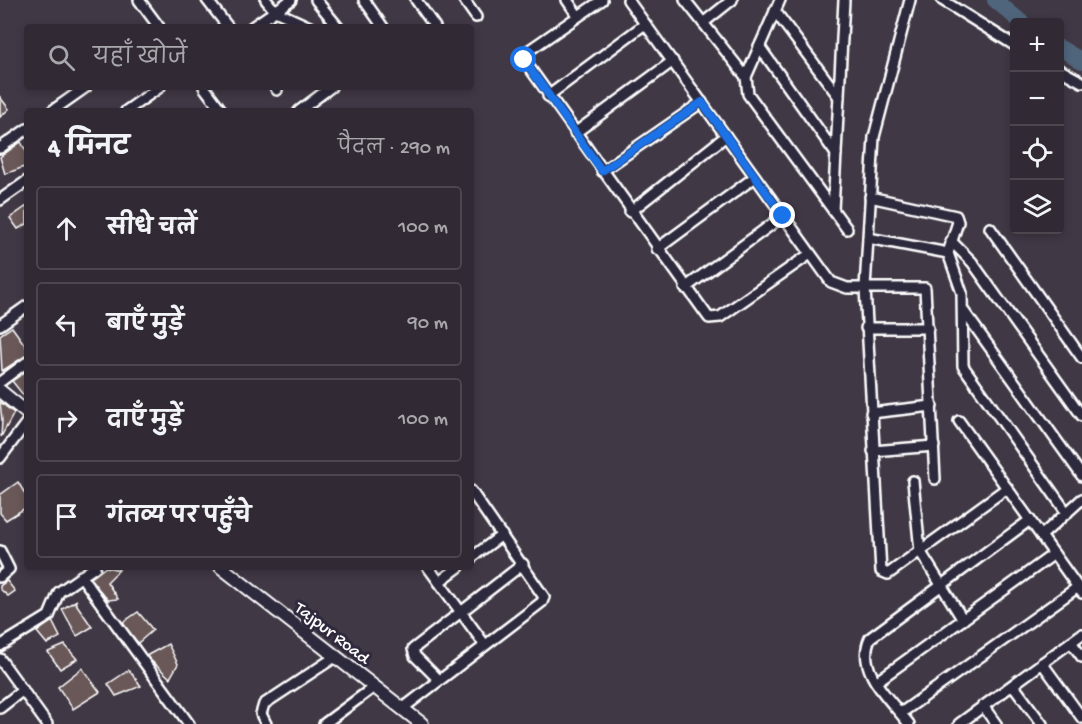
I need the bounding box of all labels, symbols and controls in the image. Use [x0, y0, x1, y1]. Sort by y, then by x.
map controls [1010, 18, 1064, 234]
button: + [1010, 18, 1064, 72]
search box [24, 24, 474, 90]
icon: search [45, 41, 78, 74]
text: यहाँ खोजें [93, 46, 187, 72]
route start [510, 46, 536, 72]
button: − [1010, 72, 1064, 126]
button: locate [1010, 126, 1064, 180]
text: 4 मिनट [48, 134, 130, 165]
text: पैदल · 290 m [338, 138, 450, 161]
button: layers [1010, 180, 1064, 234]
route end [769, 202, 795, 228]
icon: ahead [50, 212, 83, 245]
text: सीधे चलें [107, 217, 197, 243]
text: 100 m [398, 217, 448, 240]
icon: left [50, 308, 83, 341]
text: बाएँ मुड़ें [107, 313, 184, 339]
text: 90 m [408, 313, 448, 336]
icon: right [50, 404, 83, 437]
text: दाएँ मुड़ें [107, 409, 183, 435]
text: 100 m [398, 409, 448, 432]
icon: arrive [50, 500, 83, 533]
text: गंतव्य पर पहुँचे [107, 505, 251, 531]
street label: Tajpur Road [289, 598, 374, 671]

